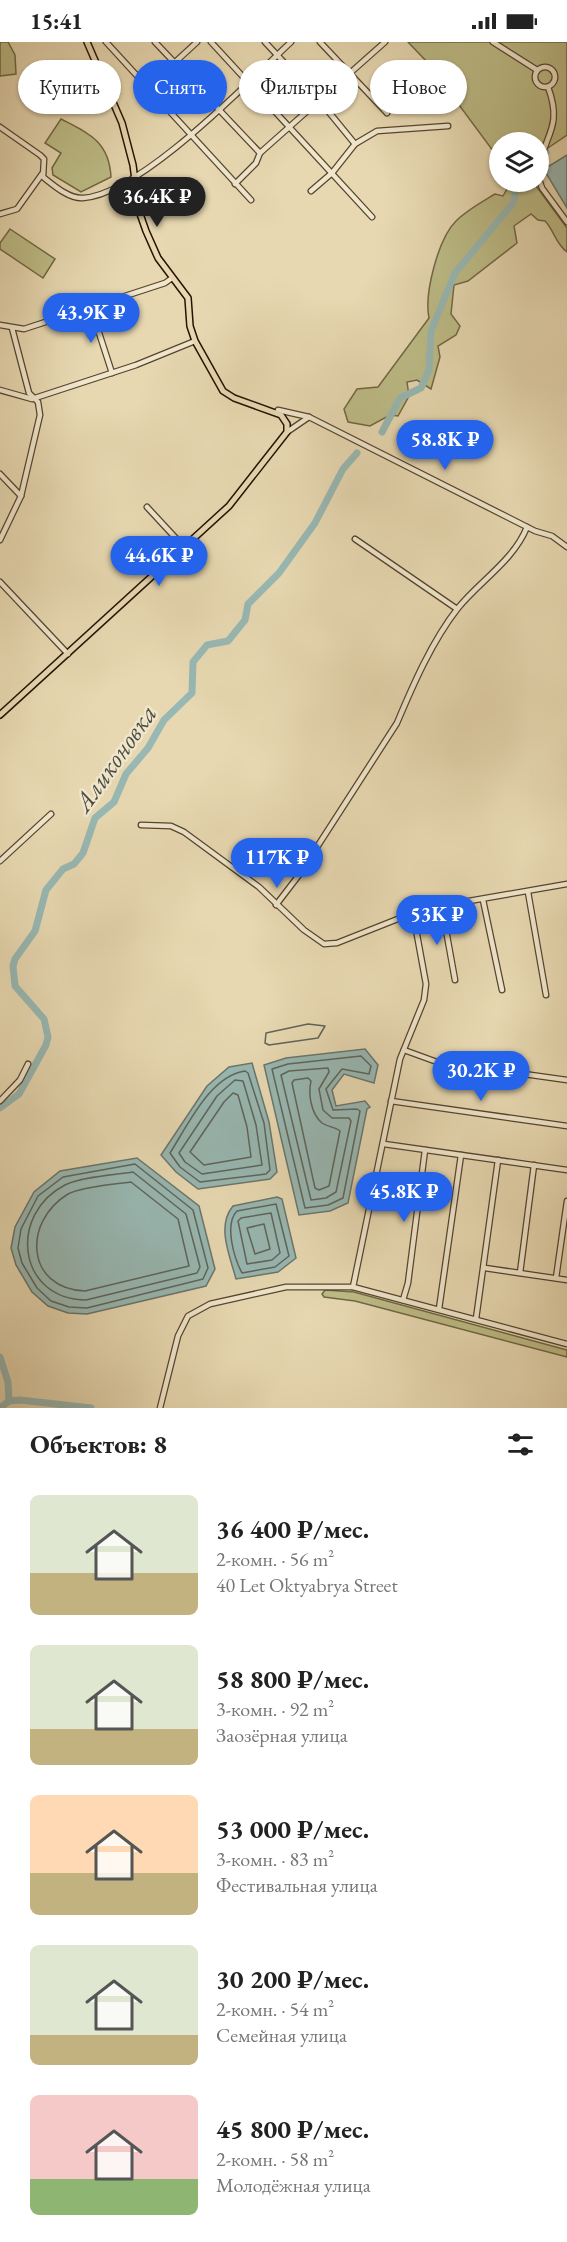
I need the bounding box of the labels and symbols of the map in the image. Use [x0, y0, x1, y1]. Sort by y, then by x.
pin: 36.4K ₽ [102, 177, 212, 228]
pin: 43.9K ₽ [36, 293, 146, 344]
pin: 58.8K ₽ [390, 420, 500, 471]
pin: 44.6K ₽ [104, 536, 214, 587]
water label: Аликоновка [65, 698, 164, 820]
pin: 117K ₽ [228, 838, 326, 889]
pin: 53K ₽ [395, 895, 479, 946]
pin: 30.2K ₽ [426, 1051, 536, 1102]
pin: 45.8K ₽ [349, 1172, 459, 1223]

